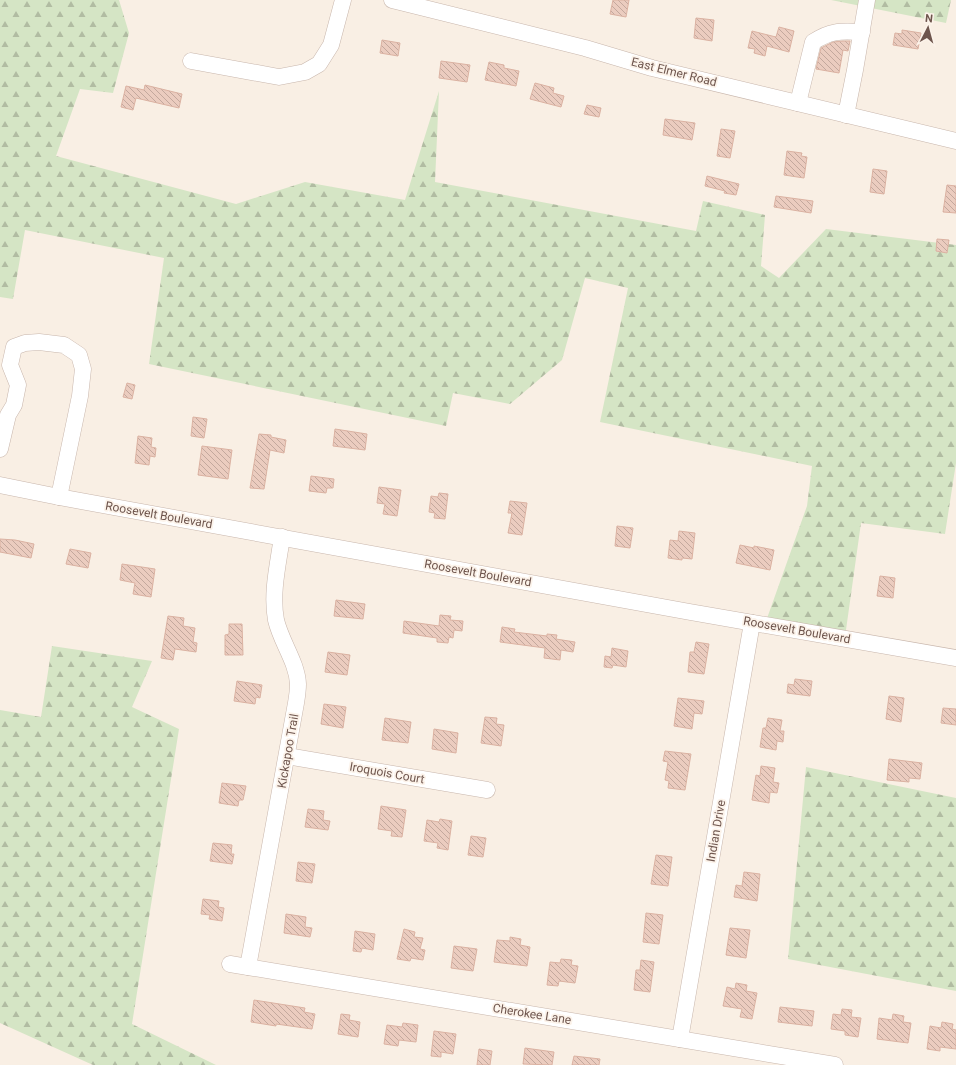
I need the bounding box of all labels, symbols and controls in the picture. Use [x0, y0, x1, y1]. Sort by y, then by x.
north arrow [908, 8, 948, 48]
text: N [924, 12, 934, 25]
street label: East Elmer Road [630, 55, 718, 89]
street label: Roosevelt Boulevard [104, 499, 214, 531]
street label: Roosevelt Boulevard [423, 557, 533, 589]
street label: Roosevelt Boulevard [742, 614, 852, 646]
street label: Kickapoo Trail [275, 713, 301, 789]
street label: Iroquois Court [348, 760, 426, 787]
street label: Indian Drive [704, 799, 728, 863]
street label: Cherokee Lane [492, 1001, 572, 1027]

